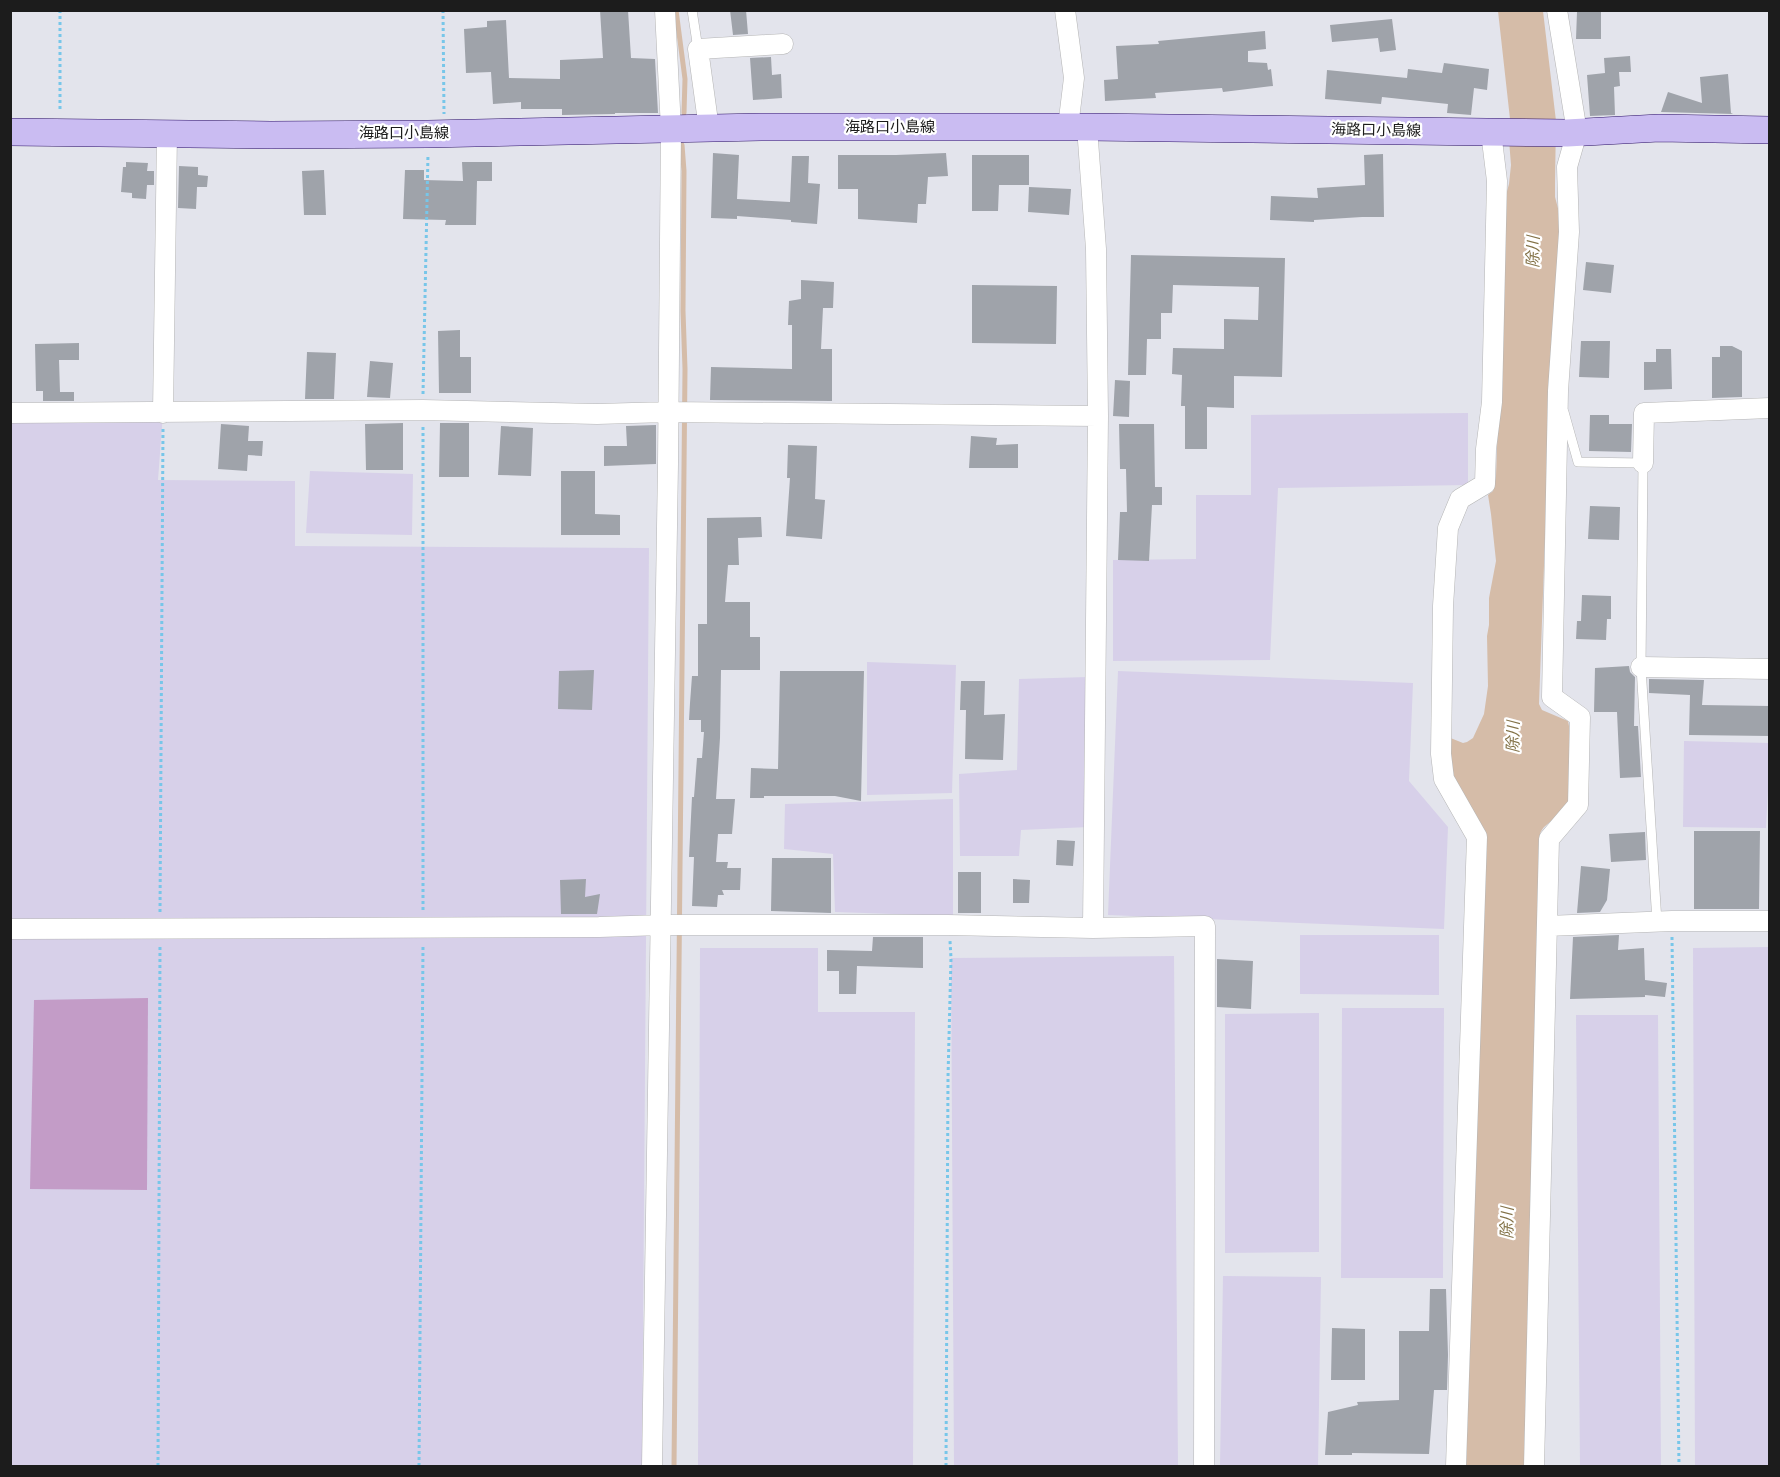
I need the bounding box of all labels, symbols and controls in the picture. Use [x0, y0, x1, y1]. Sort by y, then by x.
street label: 海路口小島線 [845, 117, 935, 137]
street label: 海路口小島線 [1331, 119, 1421, 141]
street label: 海路口小島線 [359, 123, 449, 143]
water label: 除川 [1522, 234, 1544, 268]
water label: 除川 [1502, 719, 1524, 753]
water label: 除川 [1496, 1205, 1518, 1239]

